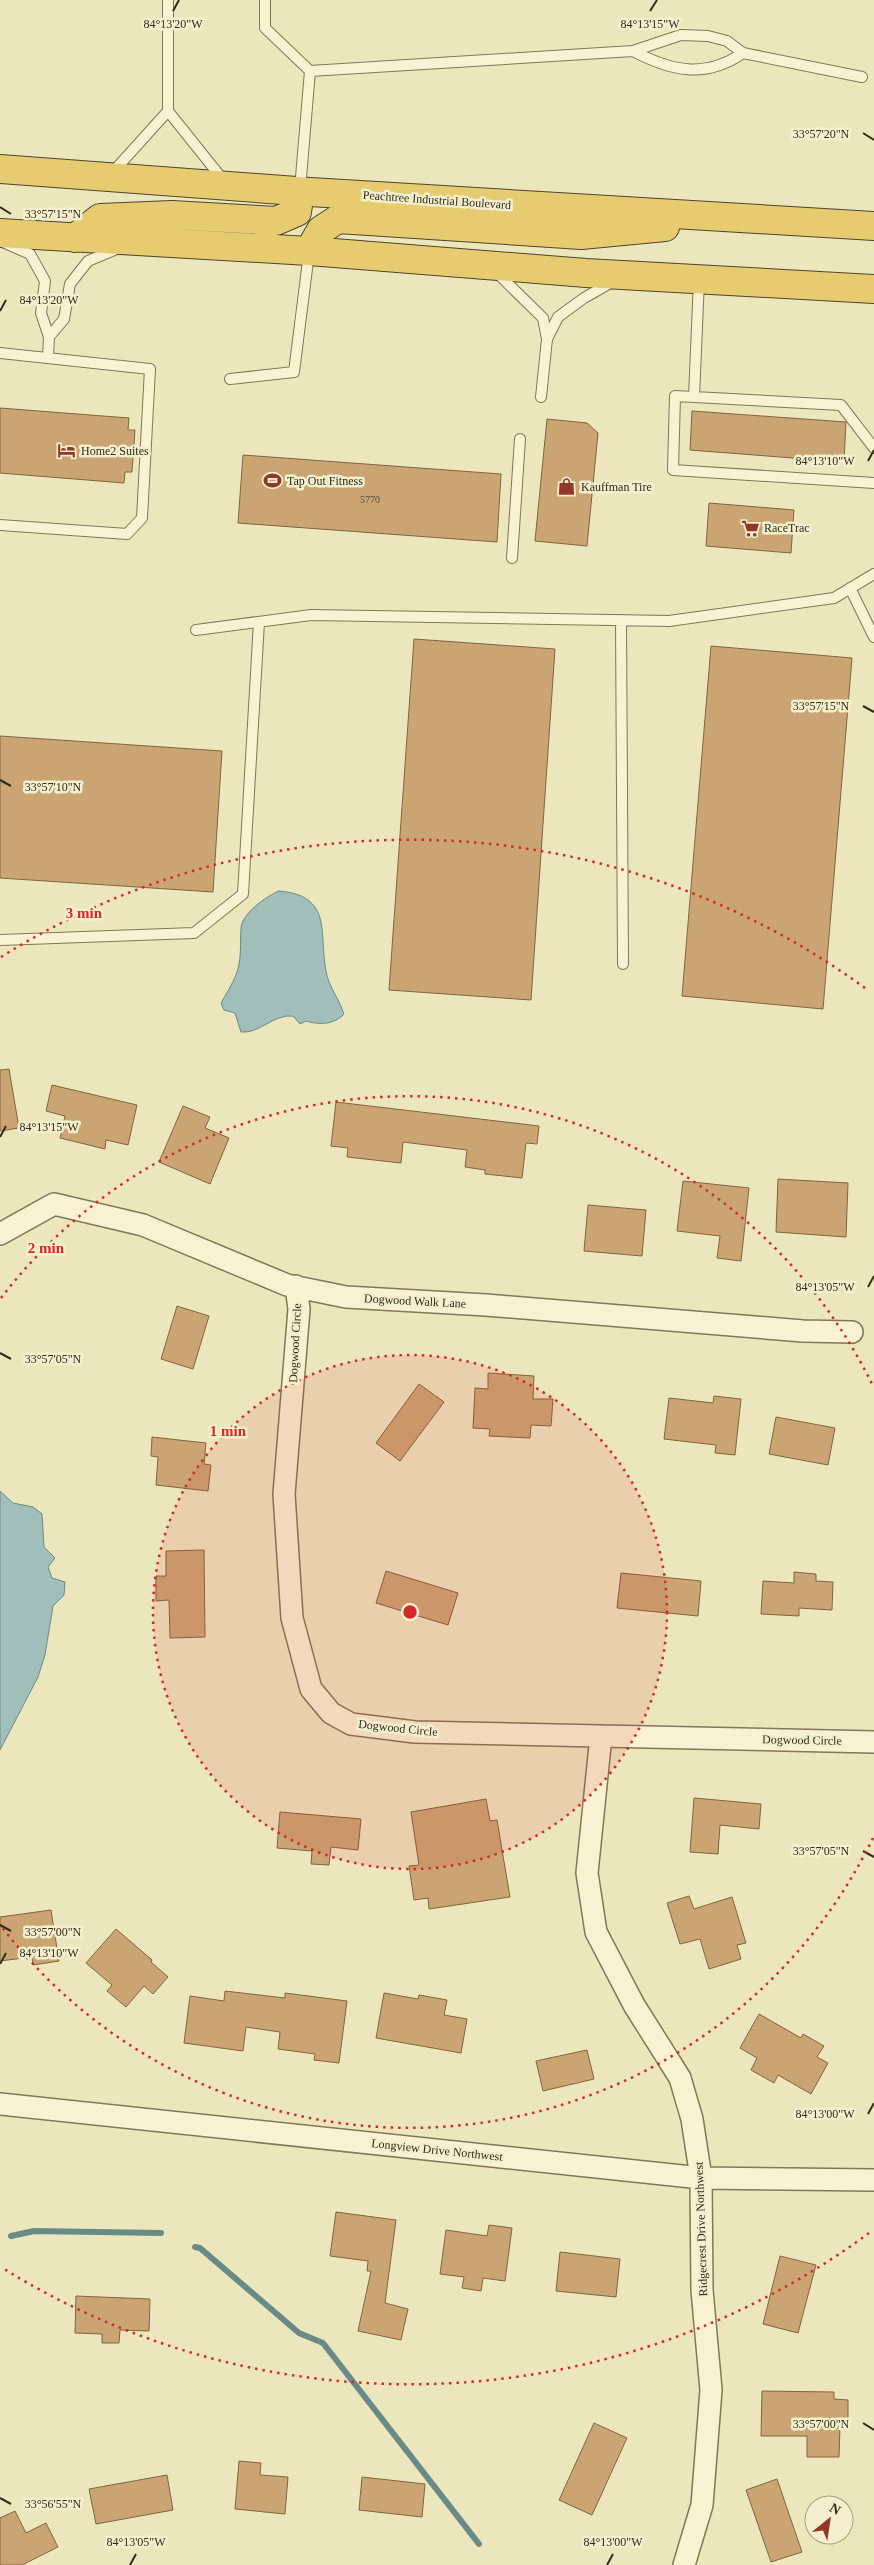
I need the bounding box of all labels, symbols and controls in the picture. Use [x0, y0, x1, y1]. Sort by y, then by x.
text: 84°13'20"W [143, 17, 203, 31]
text: 84°13'15"W [620, 17, 680, 31]
text: 33°57'20"N [793, 127, 850, 141]
street label: Peachtree Industrial Boulevard [362, 188, 512, 212]
text: 33°57'15"N [25, 207, 82, 221]
text: 84°13'20"W [19, 293, 79, 307]
hotel icon: Home2 Suites [57, 441, 77, 461]
place label: Home2 Suites [81, 444, 149, 458]
text: 84°13'10"W [795, 454, 855, 468]
sports icon: Tap Out Fitness [263, 471, 283, 491]
place label: Tap Out Fitness [287, 474, 363, 488]
shop icon: Kauffman Tire [557, 477, 577, 497]
place label: Kauffman Tire [581, 480, 652, 494]
house number: 5770 [360, 494, 380, 505]
supermarket icon: RaceTrac [740, 518, 760, 538]
place label: RaceTrac [764, 521, 810, 535]
text: 33°57'15"N [793, 699, 850, 713]
text: 33°57'10"N [25, 780, 82, 794]
text: 3 min [66, 905, 103, 921]
text: 84°13'15"W [19, 1120, 79, 1134]
text: 2 min [28, 1240, 65, 1256]
text: 84°13'05"W [795, 1280, 855, 1294]
street label: Dogwood Walk Lane [364, 1291, 466, 1311]
street label: Dogwood Circle [286, 1303, 304, 1383]
text: 33°57'05"N [25, 1352, 82, 1366]
text: 1 min [210, 1423, 247, 1439]
centre of rings [401, 1603, 419, 1621]
street label: Dogwood Circle [358, 1717, 438, 1739]
street label: Dogwood Circle [762, 1732, 842, 1748]
text: 33°57'05"N [793, 1844, 850, 1858]
text: 33°57'00"N [25, 1925, 82, 1939]
text: 84°13'10"W [19, 1946, 79, 1960]
text: 84°13'00"W [795, 2107, 855, 2121]
street label: Longview Drive Northwest [371, 2136, 504, 2164]
street label: Ridgecrest Drive Northwest [692, 2161, 710, 2297]
text: 33°57'00"N [793, 2417, 850, 2431]
north arrow [804, 2495, 854, 2545]
text: 33°56'55"N [25, 2497, 82, 2511]
text: N [827, 2500, 843, 2518]
text: 84°13'05"W [106, 2535, 166, 2549]
text: 84°13'00"W [583, 2535, 643, 2549]

